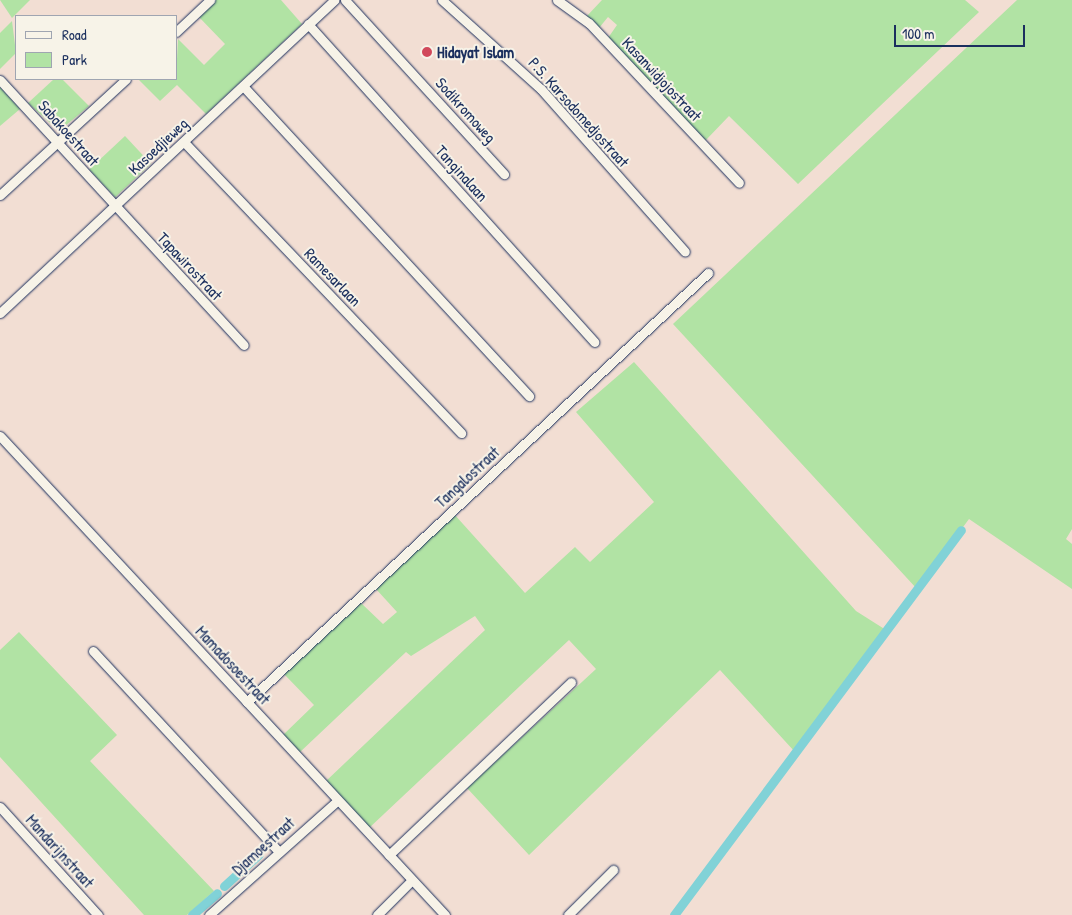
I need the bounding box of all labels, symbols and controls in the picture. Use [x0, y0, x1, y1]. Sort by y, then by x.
legend [15, 15, 178, 80]
scale bar [897, 15, 1028, 47]
text: 100 m [902, 23, 935, 44]
text: Road [62, 24, 87, 45]
street label: Kasanwidjojostraat [618, 33, 706, 125]
place label: Hidayat Islam [437, 42, 514, 62]
marker: Hidayat Islam [421, 46, 433, 58]
text: Park [62, 49, 87, 70]
street label: P.S. Karsodomedjostraat [525, 53, 633, 171]
street label: Sodikromoweg [432, 73, 500, 147]
street label: Sabakoestraat [34, 96, 104, 170]
street label: Kasoedjieweg [124, 114, 192, 178]
street label: Tanginalaan [432, 141, 492, 205]
street label: Tapawirostraat [154, 228, 226, 304]
street label: Ramesarlaan [301, 244, 365, 310]
street label: Tangalostraat [431, 442, 503, 512]
street label: Mamadosoestraat [192, 622, 274, 708]
street label: Mandarijnstraat [22, 810, 98, 892]
street label: Djamoestraat [228, 813, 298, 879]

